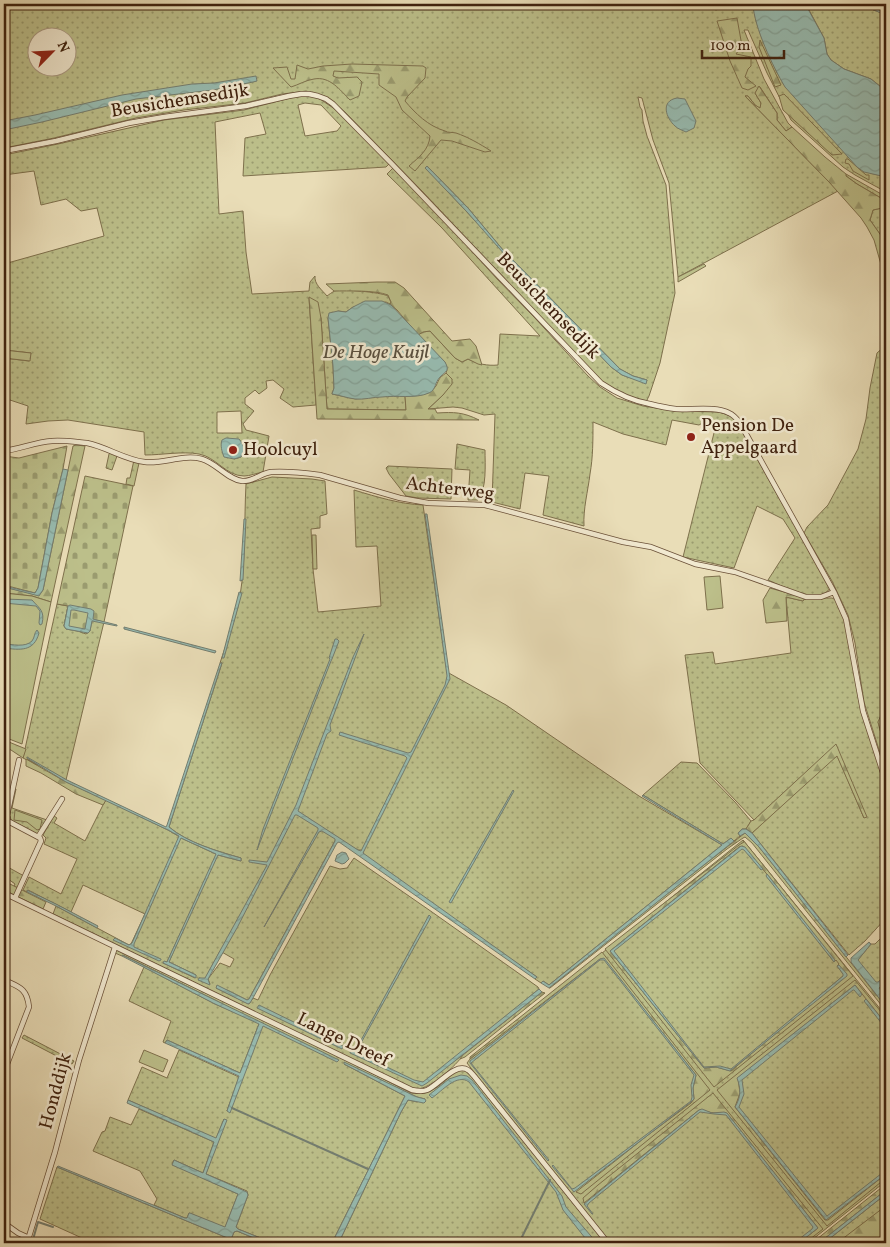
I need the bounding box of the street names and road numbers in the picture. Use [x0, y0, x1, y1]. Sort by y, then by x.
street label: Beusichemsedijk [109, 77, 251, 125]
street label: Beusichemsedijk [490, 247, 606, 365]
street label: Achterweg [404, 471, 496, 507]
street label: Lange Dreef [292, 1006, 395, 1074]
street label: Honddijk [33, 1050, 79, 1132]

